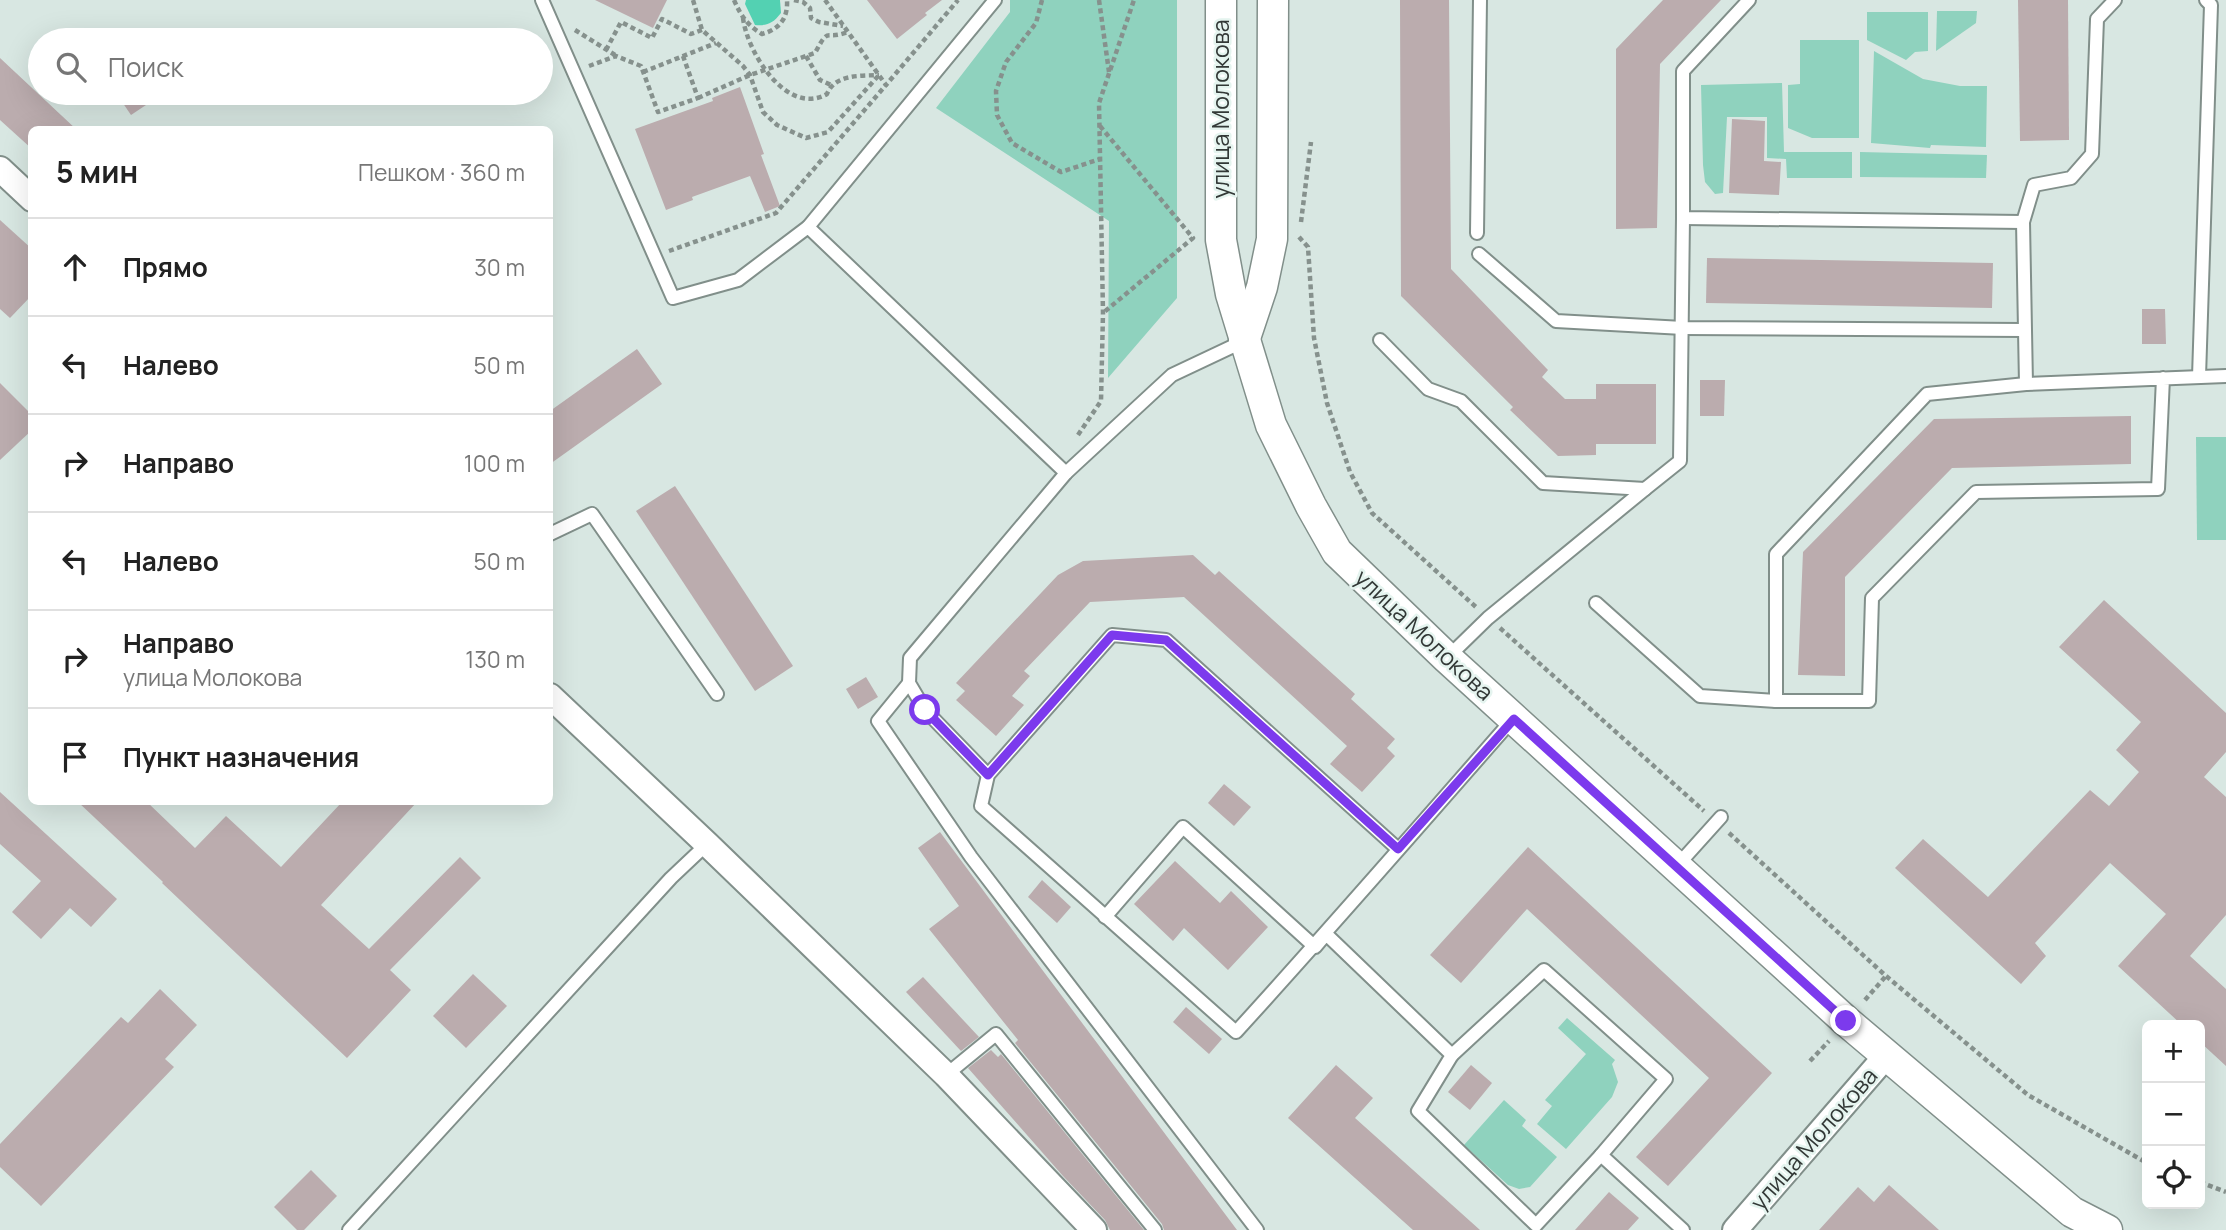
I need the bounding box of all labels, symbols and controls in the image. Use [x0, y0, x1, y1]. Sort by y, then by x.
street label: улица Молокова [1204, 19, 1236, 199]
search box [28, 28, 553, 105]
icon: search [52, 48, 90, 86]
text: Поиск [108, 49, 183, 85]
text: 5 мин [56, 151, 138, 192]
text: Пешком · 360 m [358, 156, 525, 188]
icon: ahead [56, 248, 94, 286]
text: Прямо [123, 249, 208, 285]
text: 30 m [474, 251, 525, 283]
icon: left [56, 346, 94, 384]
text: Налево [123, 347, 219, 383]
text: 50 m [474, 349, 525, 381]
icon: right [56, 444, 94, 482]
text: Направо [123, 445, 234, 481]
text: 100 m [464, 447, 525, 479]
icon: left [56, 542, 94, 580]
text: Налево [123, 543, 219, 579]
text: 50 m [474, 545, 525, 577]
street label: улица Молокова [1348, 561, 1501, 707]
text: Направо [123, 625, 234, 661]
icon: right [56, 640, 94, 678]
text: 130 m [465, 643, 525, 675]
text: улица Молокова [123, 661, 302, 693]
route start [909, 694, 940, 725]
icon: arrive [56, 738, 94, 776]
text: Пункт назначения [123, 739, 359, 775]
route end [1830, 1005, 1861, 1036]
map controls [2142, 1020, 2205, 1209]
button: + [2142, 1020, 2205, 1083]
street label: улица Молокова [1742, 1060, 1884, 1216]
button: − [2142, 1083, 2205, 1146]
button: locate [2142, 1146, 2205, 1209]

